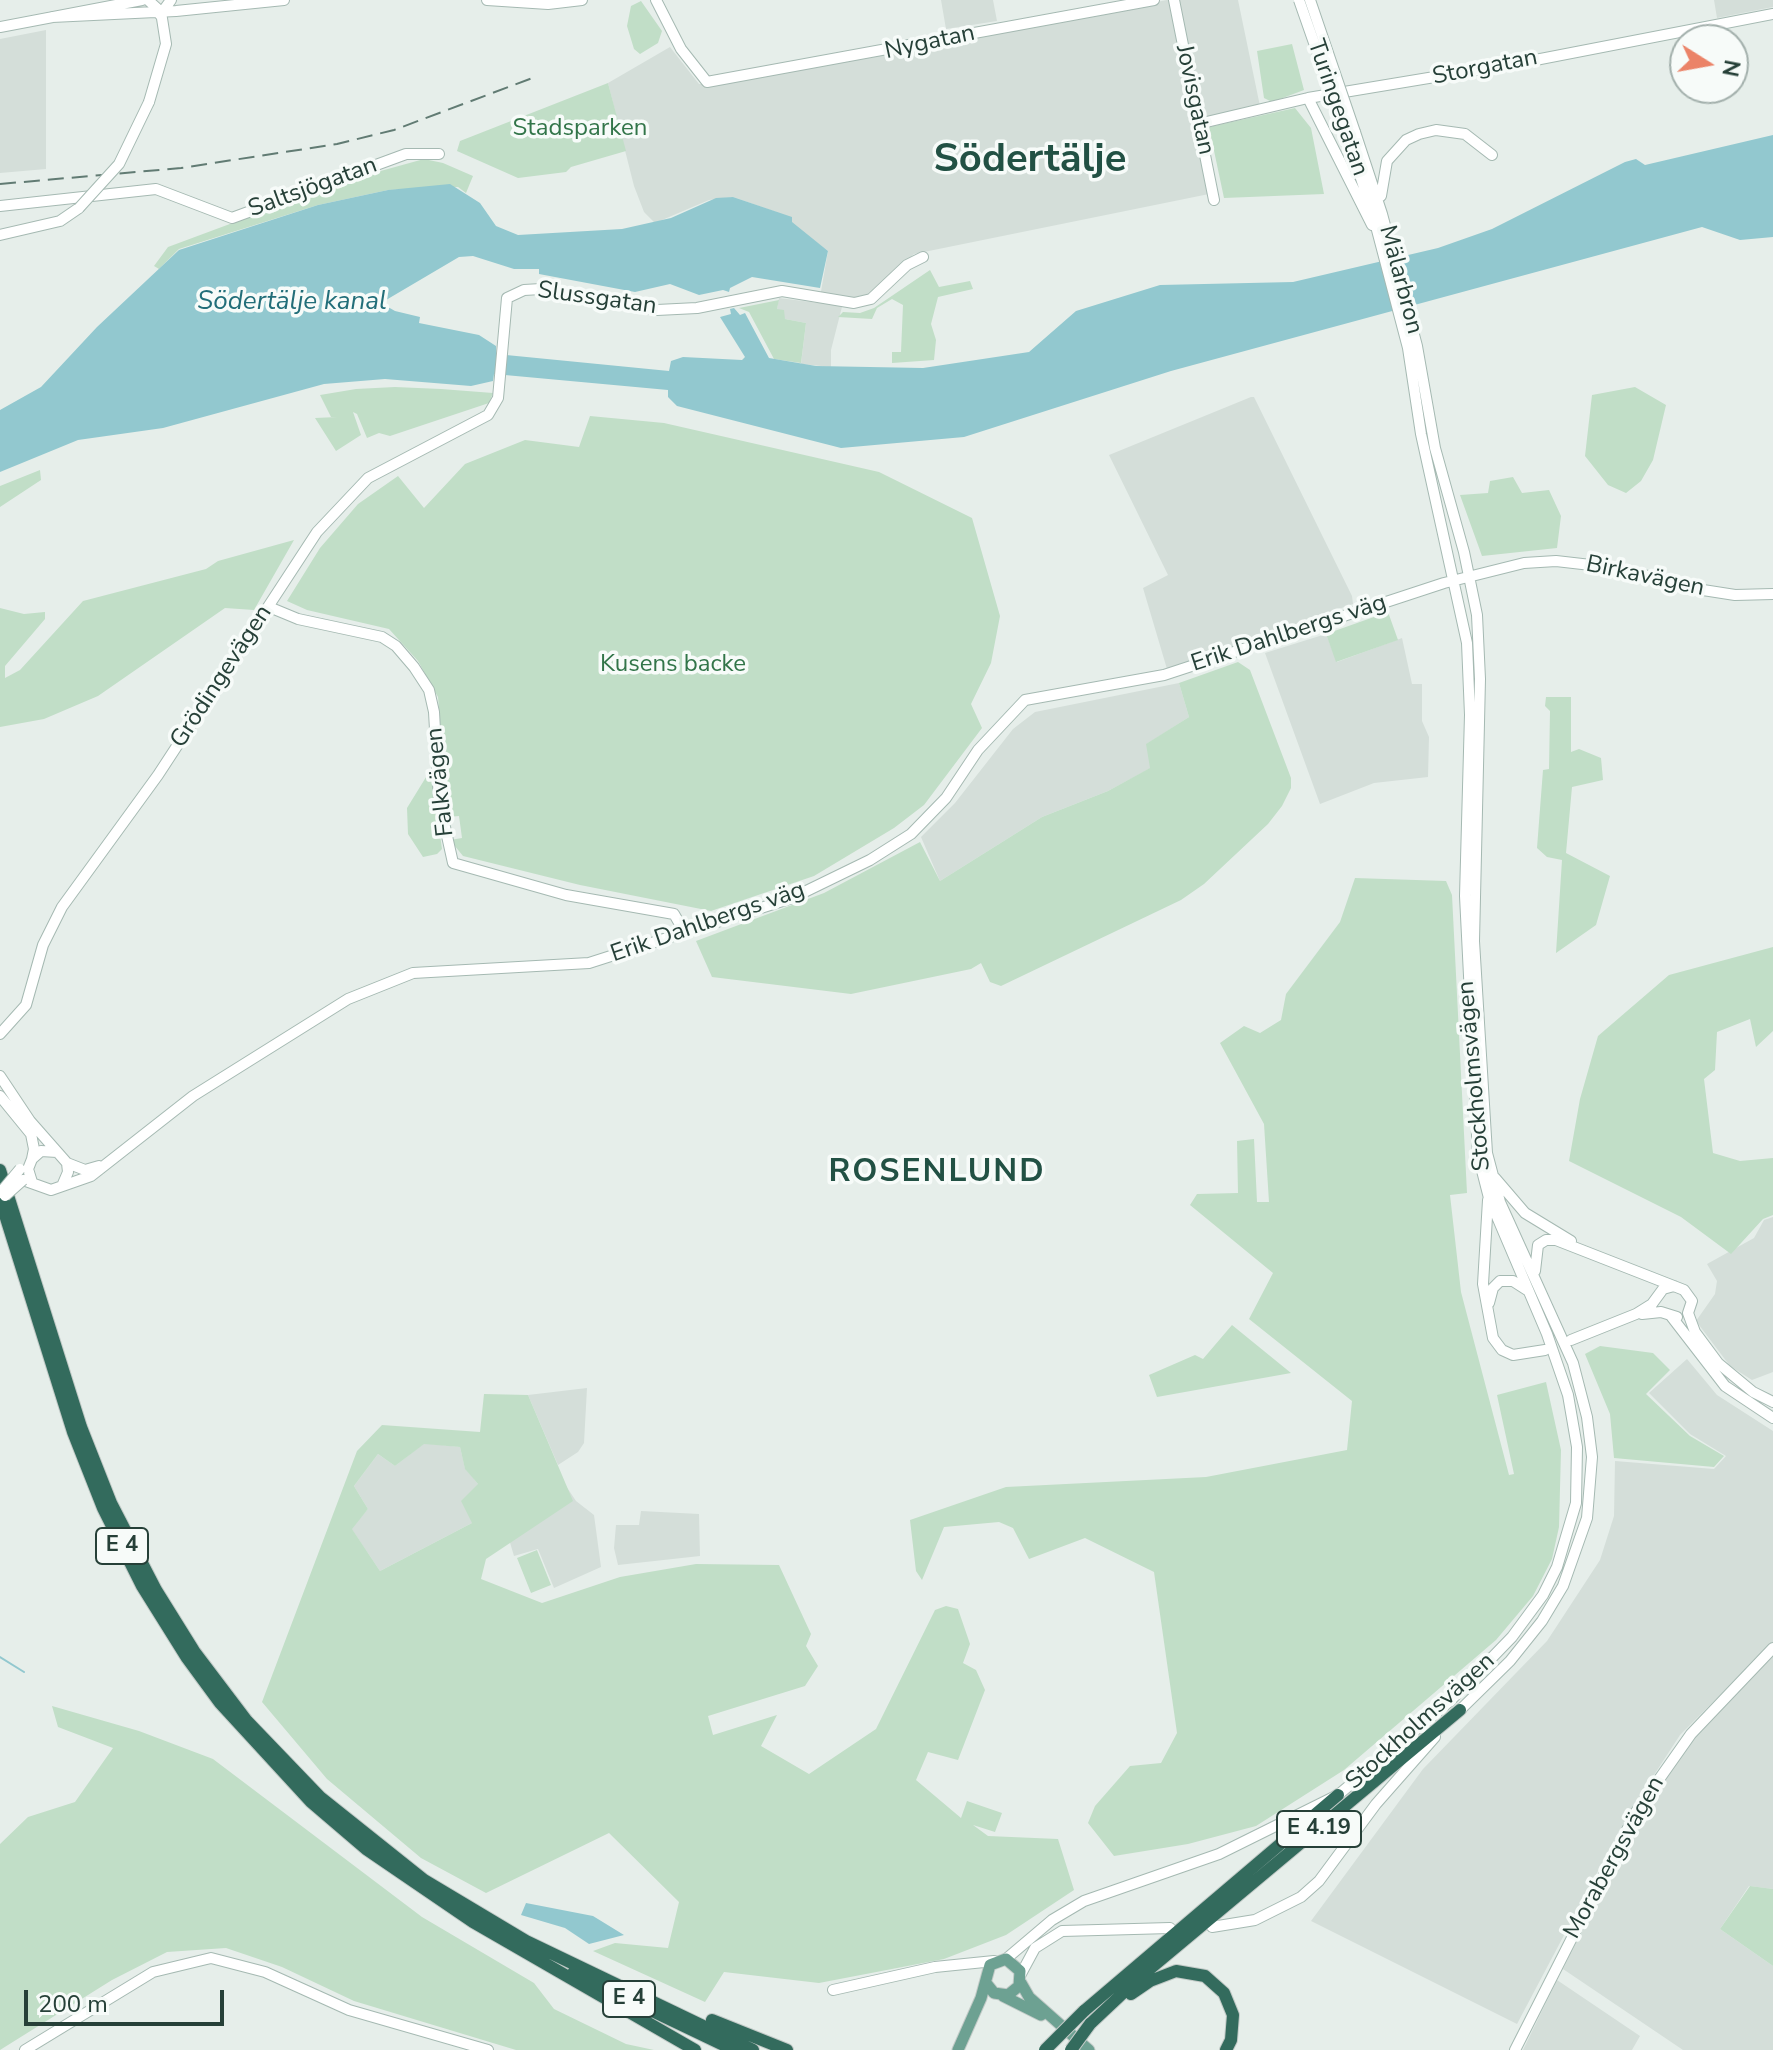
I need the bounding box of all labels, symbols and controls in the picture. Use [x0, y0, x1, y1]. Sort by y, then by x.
street label: Nygatan [882, 19, 978, 67]
north arrow [1669, 24, 1749, 104]
street label: Turingegatan [1300, 36, 1374, 180]
street label: Jovisgatan [1168, 42, 1220, 158]
street label: Storgatan [1430, 44, 1540, 92]
text: N [1714, 57, 1747, 79]
park label: Stadsparken [513, 115, 647, 143]
district label: Södertälje [934, 137, 1126, 185]
street label: Saltsjögatan [245, 151, 381, 225]
street label: Mälarbron [1372, 223, 1428, 337]
street label: Slussgatan [536, 276, 658, 322]
water label: Södertälje kanal [197, 287, 387, 319]
street label: Birkavägen [1583, 550, 1707, 604]
street label: Erik Dahlbergs väg [1188, 589, 1390, 679]
street label: Grödingevägen [165, 600, 279, 754]
park label: Kusens backe [600, 651, 746, 679]
street label: Falkvägen [421, 726, 461, 838]
street label: Erik Dahlbergs väg [607, 876, 809, 970]
street label: Stockholmsvägen [1452, 980, 1498, 1172]
district label: ROSENLUND [828, 1154, 1046, 1192]
road number: E 4 [96, 1528, 148, 1564]
street label: Stockholmsvägen [1341, 1648, 1501, 1796]
street label: Morabergsvägen [1559, 1772, 1671, 1944]
road number: E 4.19 [1277, 1811, 1361, 1847]
scale bar [28, 1974, 228, 2024]
road number: E 4 [603, 1981, 655, 2017]
text: 200 m [38, 1988, 108, 2020]

